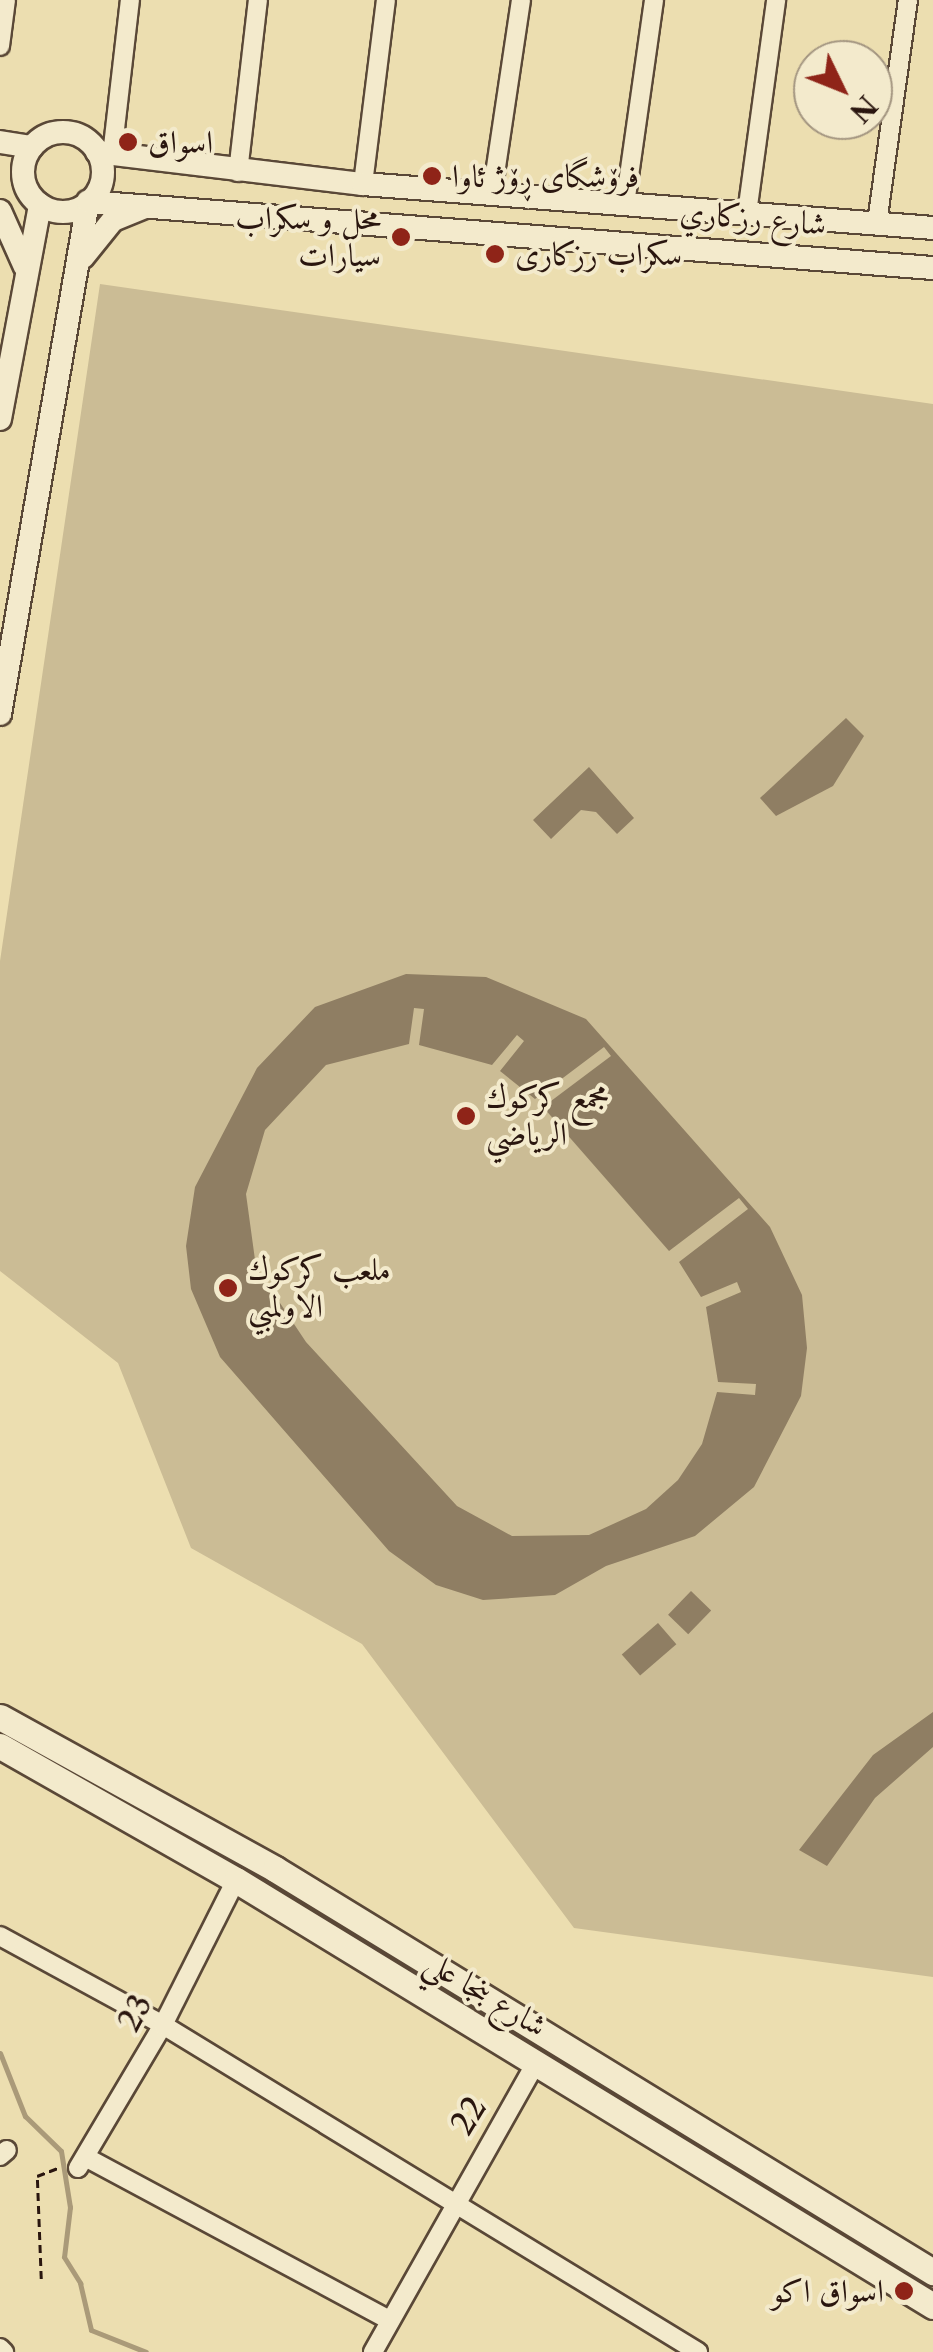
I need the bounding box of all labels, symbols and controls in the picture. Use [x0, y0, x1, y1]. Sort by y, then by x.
north arrow [793, 40, 893, 140]
text: N [843, 89, 884, 130]
place label: اسواق [148, 123, 213, 161]
marker: اسواق [117, 131, 139, 153]
place label: فرۆشگای ڕۆژ ئاوا [452, 157, 639, 195]
marker: فرۆشگای ڕۆژ ئاوا [421, 165, 443, 187]
street label: شارع رزكاري [678, 192, 828, 244]
place label: محل و سكراب سيارات [235, 200, 381, 275]
marker: محل و سكراب سيارات [390, 226, 412, 248]
place label: سكراب رزكارى [515, 235, 682, 273]
marker: سكراب رزكارى [484, 243, 506, 265]
place label: مجمع كركوك الرياضي [486, 1079, 609, 1154]
marker: مجمع كركوك الرياضي [455, 1105, 477, 1127]
place label: ملعب كركوك الاولمبي [248, 1251, 391, 1326]
marker: ملعب كركوك الاولمبي [217, 1277, 239, 1299]
street label: شارع بنجا علي [418, 1943, 554, 2045]
street label: 23 [110, 1988, 160, 2038]
street label: 22 [443, 2090, 495, 2142]
place label: اسواق اكو [771, 2272, 884, 2310]
marker: اسواق اكو [893, 2280, 915, 2302]

